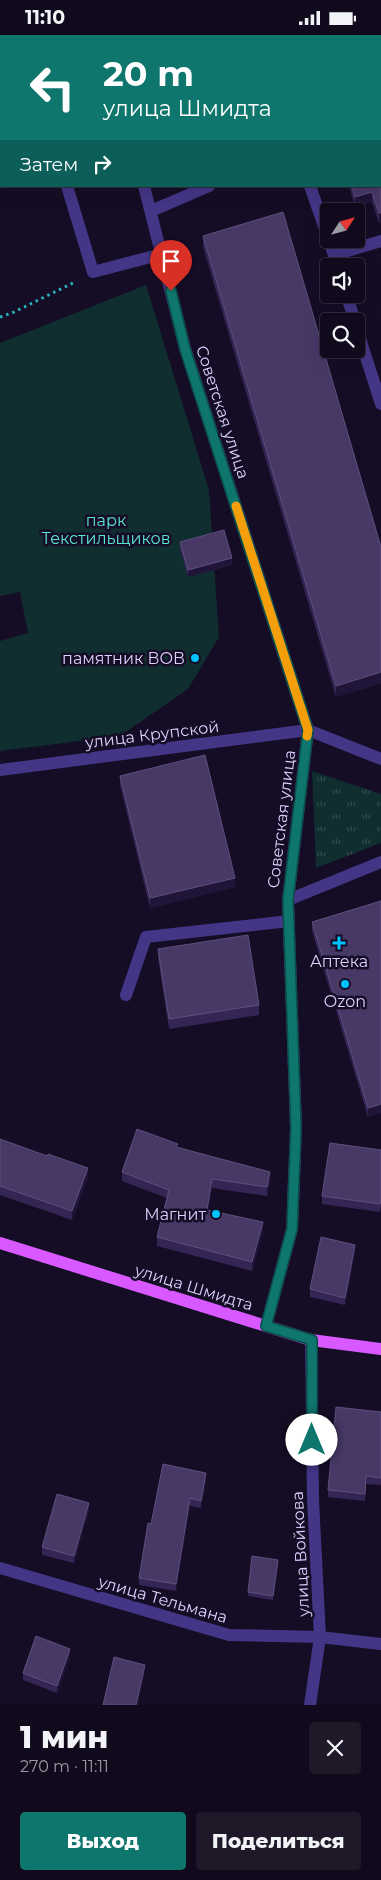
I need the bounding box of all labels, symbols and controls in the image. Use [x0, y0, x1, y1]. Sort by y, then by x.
text: 11:10 [25, 6, 65, 29]
text: 20 m [103, 52, 194, 95]
icon: left [20, 55, 85, 120]
text: улица Шмидта [103, 95, 272, 122]
icon: right [88, 150, 116, 178]
text: Затем [20, 153, 78, 176]
north arrow [320, 203, 365, 247]
map controls [320, 203, 365, 358]
pin [150, 240, 192, 291]
icon: arrive [157, 247, 185, 275]
button: sound [320, 258, 365, 303]
button: search [320, 313, 365, 358]
street label: Советская улица [192, 343, 253, 481]
park label: парк Текстильщиков [42, 511, 170, 548]
place label: памятник ВОВ [62, 649, 185, 668]
marker: памятник ВОВ [189, 652, 201, 664]
street label: улица Крупской [83, 717, 220, 752]
street label: Советская улица [264, 749, 299, 889]
marker: Аптека [333, 937, 345, 949]
place label: Аптека [310, 952, 368, 971]
marker: Ozon [339, 978, 351, 990]
place label: Ozon [324, 992, 366, 1011]
place label: Магнит [144, 1205, 206, 1224]
marker: Магнит [210, 1208, 222, 1220]
street label: улица Шмидта [131, 1260, 255, 1314]
position arrow [285, 1413, 337, 1465]
street label: улица Войкова [288, 1491, 313, 1618]
street label: улица Тельмана [95, 1572, 230, 1627]
text: 1 мин [20, 1719, 108, 1756]
button: close [309, 1722, 361, 1774]
text: 270 m · 11:11 [20, 1757, 109, 1776]
button: Выход [20, 1812, 186, 1870]
button: Поделиться [196, 1812, 361, 1870]

